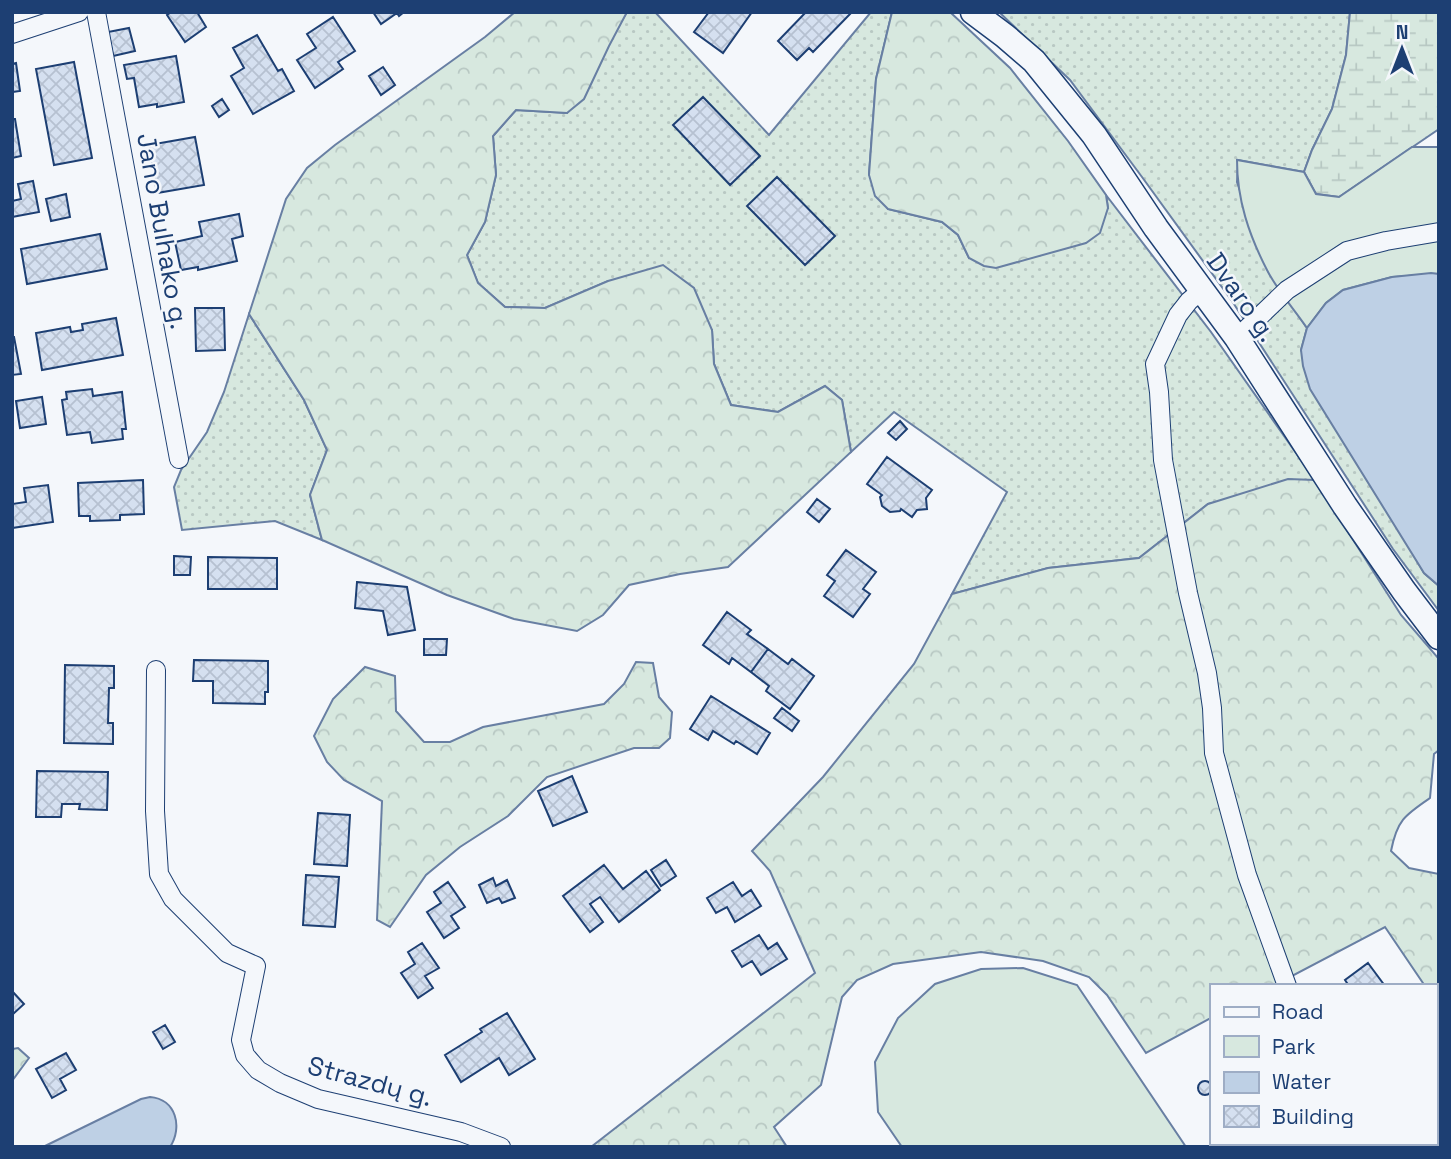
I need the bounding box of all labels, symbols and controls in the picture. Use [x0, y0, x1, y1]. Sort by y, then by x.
north arrow [1367, 14, 1437, 84]
text: N [1396, 20, 1408, 45]
street label: Jano Bulhako g. [129, 130, 197, 332]
street label: Dvaro g. [1199, 246, 1285, 348]
legend [1210, 984, 1437, 1145]
text: Road [1272, 998, 1324, 1025]
text: Park [1272, 1033, 1316, 1060]
street label: Strazdų g. [304, 1048, 436, 1114]
text: Water [1272, 1068, 1331, 1095]
text: Building [1272, 1103, 1354, 1130]

